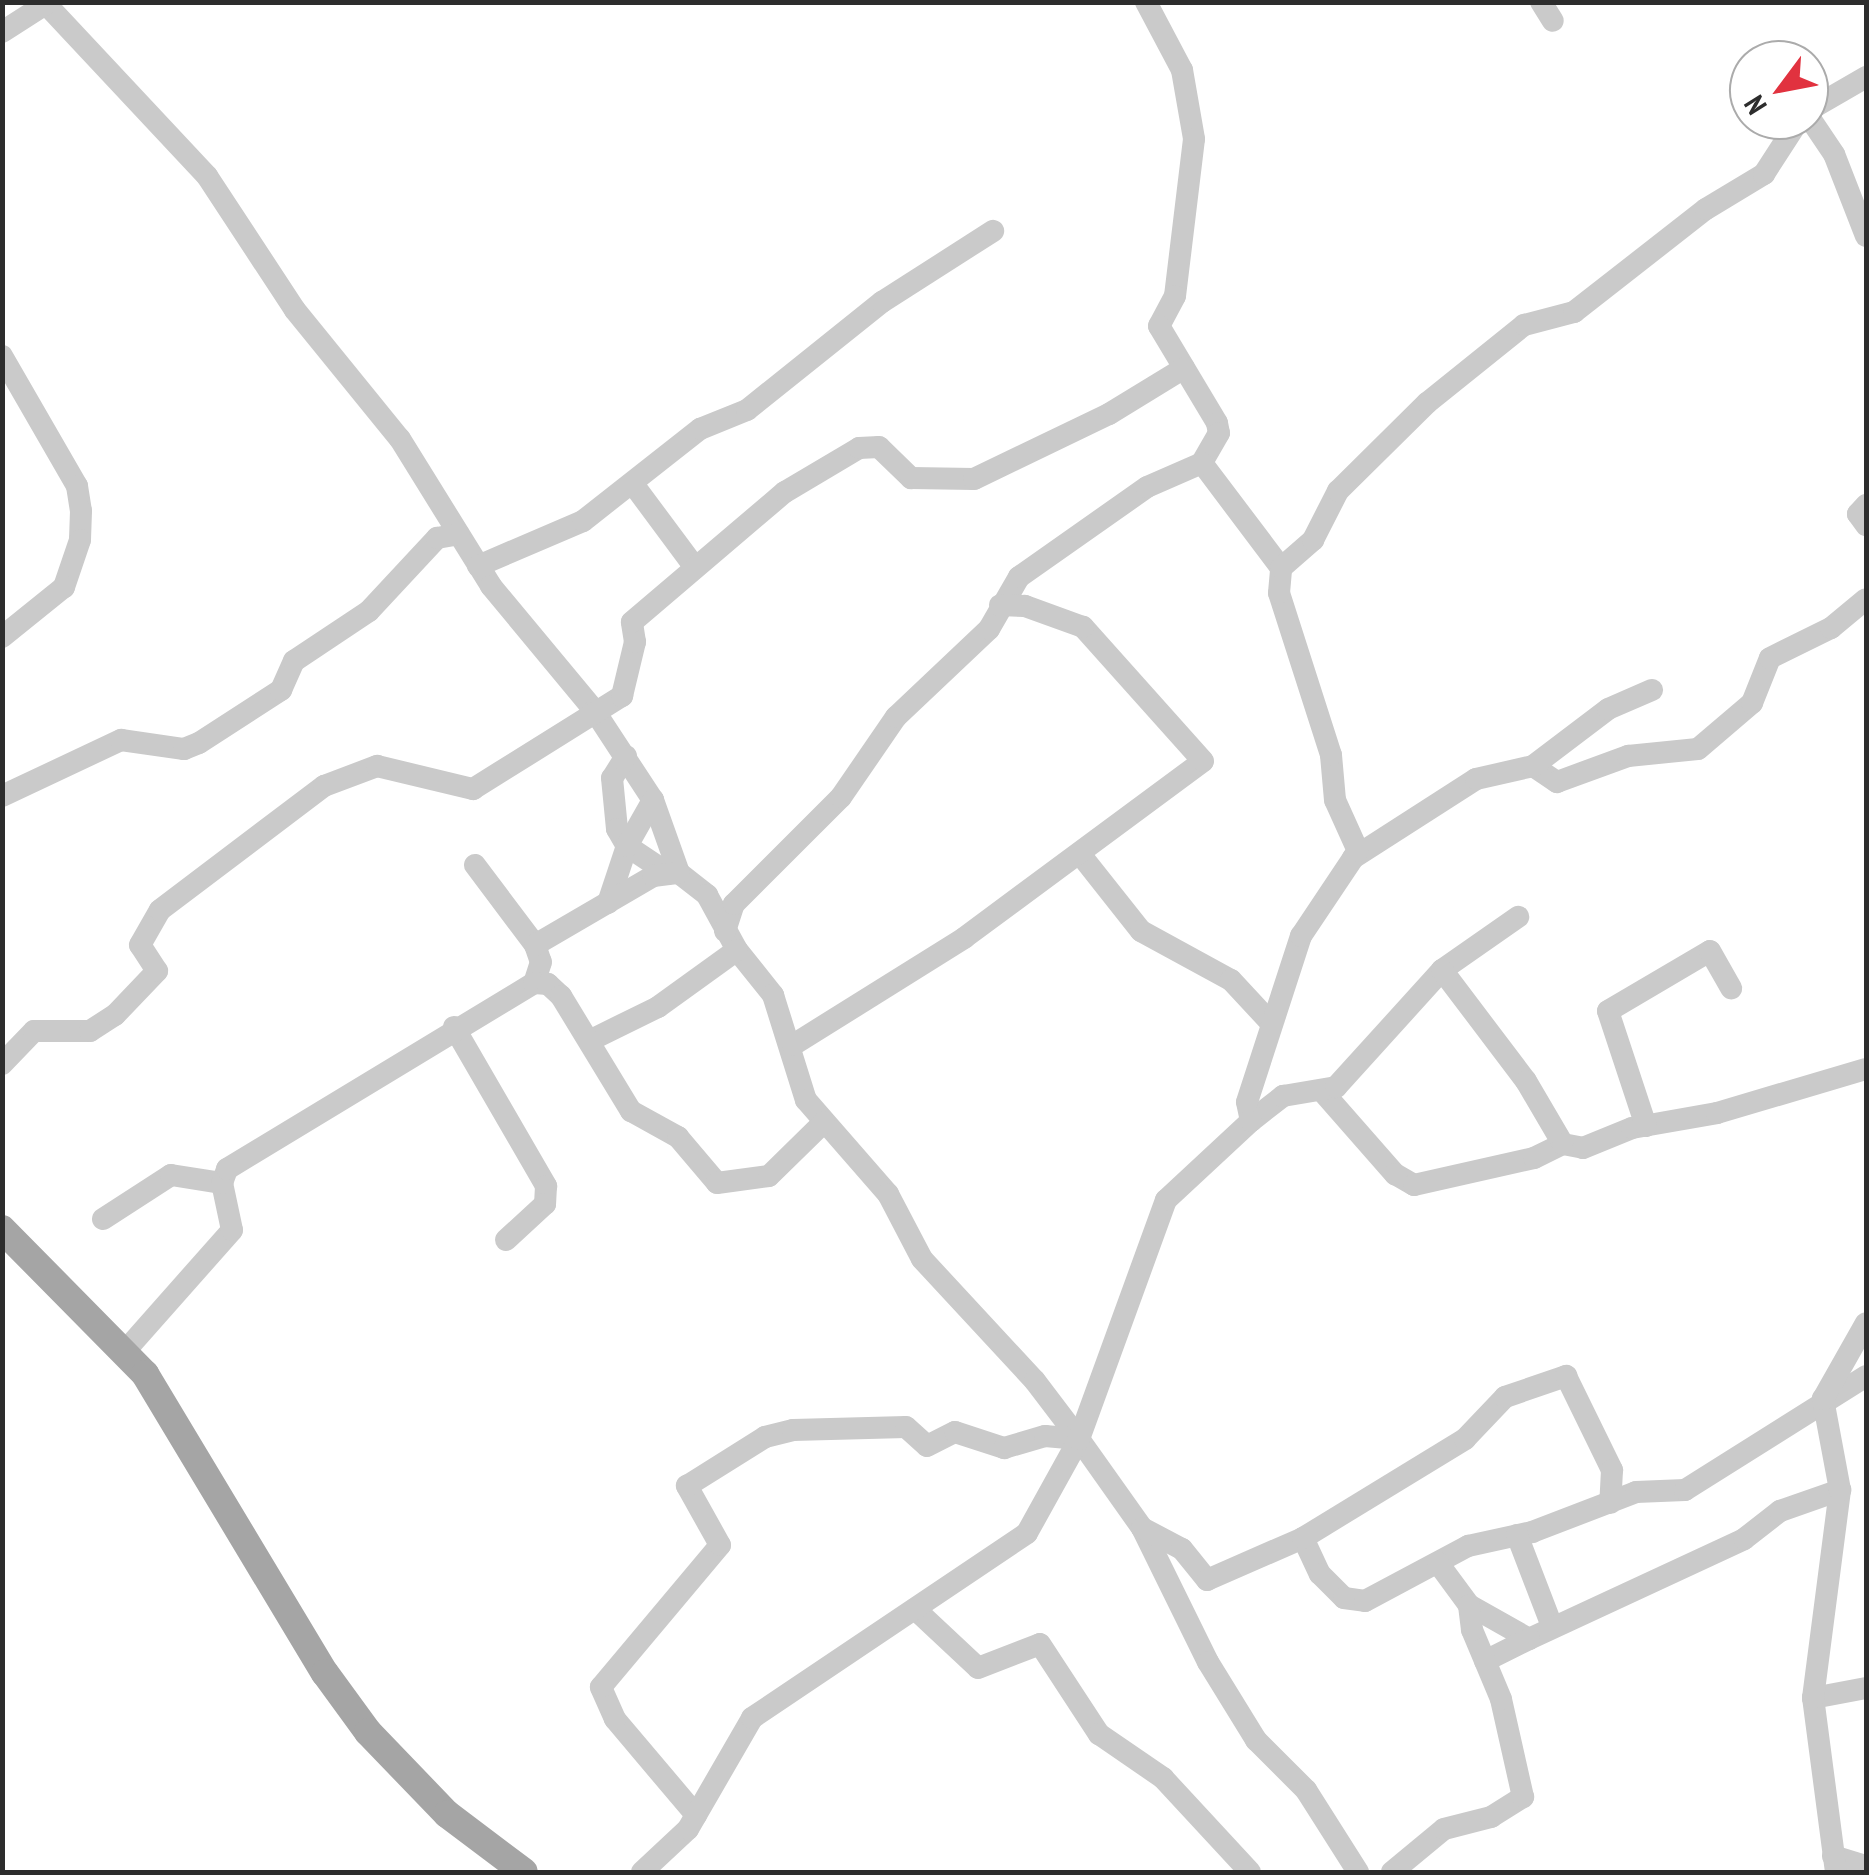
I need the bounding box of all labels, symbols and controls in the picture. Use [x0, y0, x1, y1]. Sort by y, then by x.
north arrow [1729, 40, 1829, 140]
text: N [1735, 89, 1775, 121]

